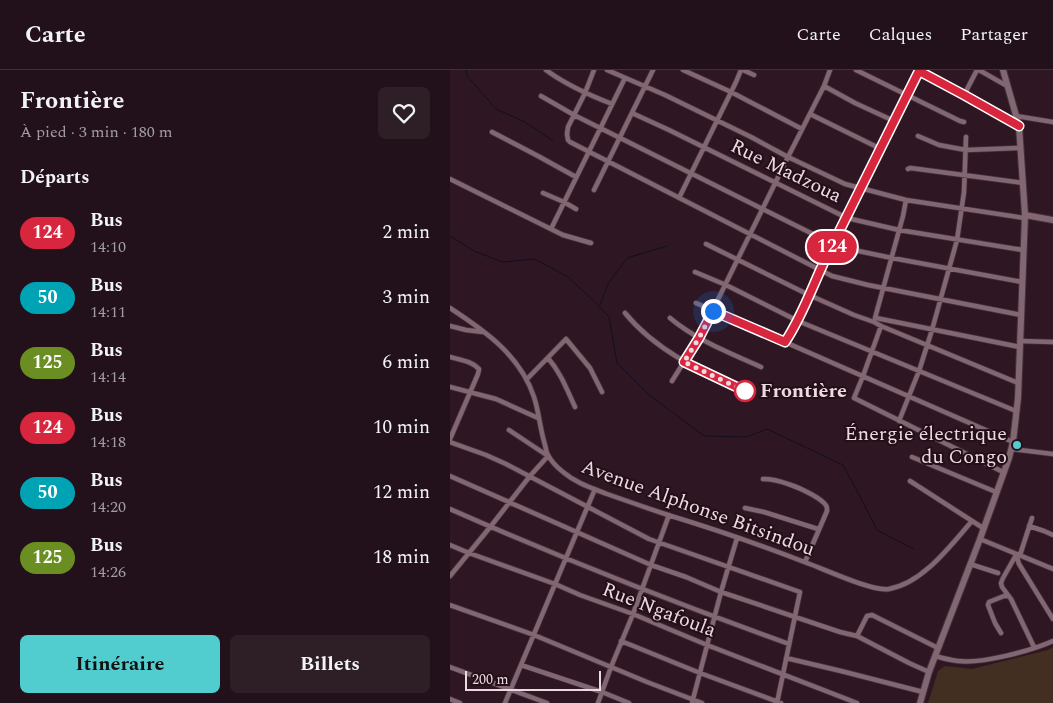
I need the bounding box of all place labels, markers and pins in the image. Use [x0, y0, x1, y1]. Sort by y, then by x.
place label: Frontière [760, 376, 847, 406]
marker: Frontière [734, 380, 756, 402]
place label: Énergie électrique du Congo [844, 419, 1007, 472]
marker: Énergie électrique du Congo [1011, 439, 1023, 451]

